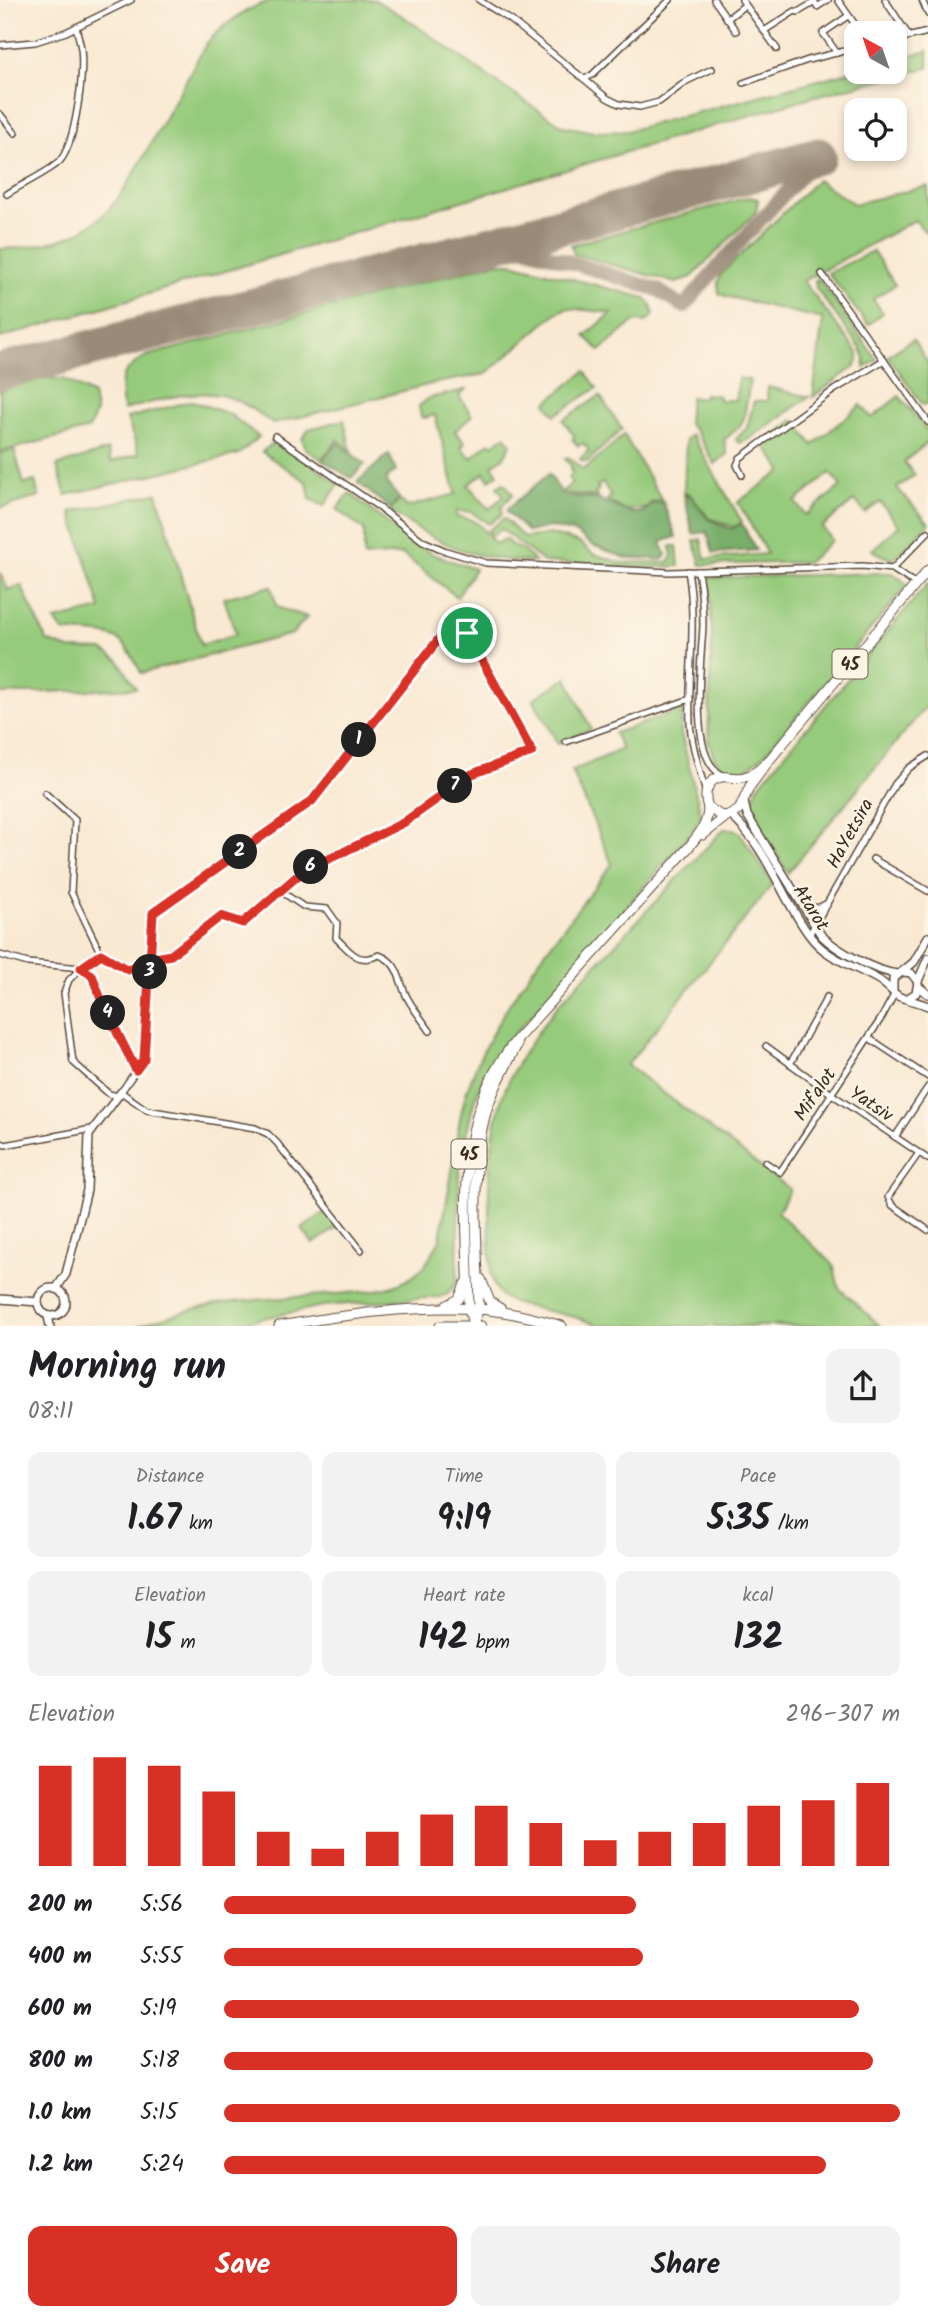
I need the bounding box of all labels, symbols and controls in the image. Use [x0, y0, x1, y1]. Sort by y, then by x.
north arrow [844, 21, 906, 84]
map controls [844, 21, 907, 161]
button: locate [844, 98, 907, 161]
pin [437, 603, 497, 663]
icon: arrive [448, 614, 486, 652]
road number: 45 [832, 650, 868, 678]
pin: 1 [342, 722, 376, 758]
text: 1 [356, 724, 361, 754]
pin: 7 [438, 768, 472, 804]
text: 7 [450, 770, 459, 800]
street label: HaYetsira [819, 793, 882, 875]
pin: 2 [222, 834, 258, 870]
text: 2 [234, 836, 245, 866]
pin: 6 [294, 850, 328, 884]
text: 6 [305, 851, 316, 881]
street label: Atarot [784, 879, 837, 938]
pin: 3 [132, 954, 168, 990]
text: 3 [144, 956, 155, 986]
pin: 4 [90, 996, 126, 1030]
text: 4 [102, 997, 113, 1027]
street label: Mif'alot [787, 1062, 845, 1128]
street label: Yatsiv [843, 1079, 900, 1131]
road number: 45 [452, 1140, 486, 1168]
text: Morning run [28, 1338, 226, 1398]
button: share [826, 1349, 900, 1423]
text: 08:11 [28, 1394, 73, 1430]
text: Distance [136, 1462, 204, 1492]
text: Time [445, 1462, 483, 1492]
text: Pace [740, 1462, 776, 1492]
text: 1.67 [127, 1492, 181, 1548]
text: 9:19 [437, 1492, 491, 1548]
text: 5:35 [707, 1492, 770, 1548]
text: km [181, 1509, 213, 1539]
text: /km [770, 1509, 809, 1539]
text: Elevation [134, 1581, 206, 1611]
text: Heart rate [423, 1581, 505, 1611]
text: kcal [743, 1581, 773, 1611]
text: 15 [144, 1611, 173, 1667]
text: 142 [418, 1611, 468, 1667]
text: 132 [733, 1611, 783, 1667]
text: m [173, 1628, 196, 1658]
text: bpm [468, 1628, 510, 1658]
text: Elevation [28, 1697, 115, 1733]
text: 296–307 m [786, 1697, 900, 1733]
text: 200 m [28, 1887, 93, 1923]
text: 5:56 [140, 1887, 183, 1923]
text: 400 m [28, 1939, 92, 1975]
text: 5:55 [140, 1939, 183, 1975]
text: 600 m [28, 1991, 92, 2027]
text: 5:19 [140, 1991, 176, 2027]
text: 800 m [28, 2043, 93, 2079]
text: 5:18 [140, 2043, 179, 2079]
text: 1.0 km [28, 2095, 91, 2131]
text: 5:15 [140, 2095, 178, 2131]
text: 1.2 km [28, 2147, 93, 2183]
text: 5:24 [140, 2147, 184, 2183]
button: Save [28, 2226, 457, 2306]
button: Share [471, 2226, 900, 2306]

